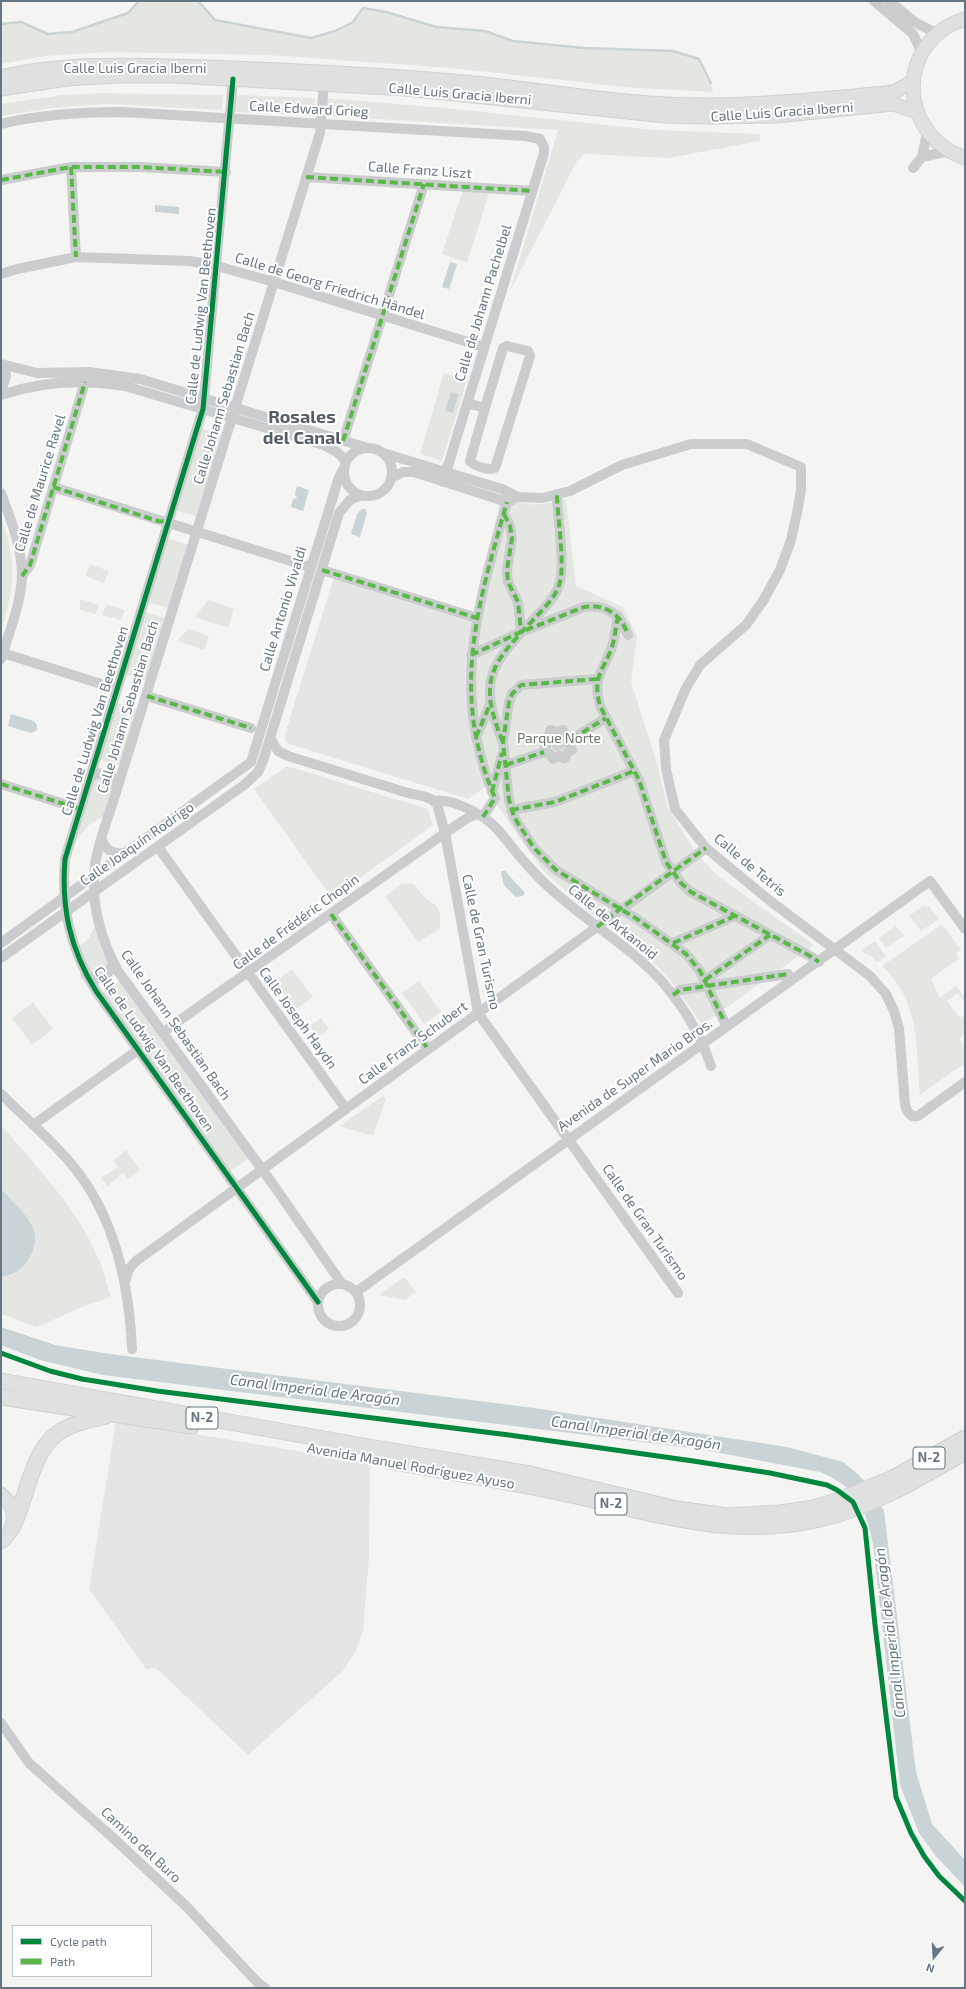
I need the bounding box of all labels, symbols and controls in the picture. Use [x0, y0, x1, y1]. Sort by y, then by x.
street label: Calle Luis Gracia Iberni [63, 60, 207, 76]
street label: Calle Luis Gracia Iberni [388, 79, 532, 109]
street label: Calle Edward Grieg [249, 97, 369, 121]
street label: Calle Luis Gracia Iberni [710, 99, 854, 125]
street label: Calle Franz Liszt [368, 158, 472, 182]
street label: Calle de Ludwig Van Beethoven [182, 207, 220, 405]
street label: Calle de Johann Pachelbel [451, 222, 515, 384]
street label: Calle de Georg Friedrich Händel [233, 249, 427, 323]
street label: Calle Johann Sebastian Bach [190, 310, 258, 486]
district label: Rosales del Canal [263, 406, 341, 448]
street label: Calle de Maurice Ravel [11, 412, 69, 554]
street label: Calle Antonio Vivaldi [256, 544, 310, 674]
street label: Calle Johann Sebastian Bach [94, 619, 162, 795]
street label: Calle de Ludwig Van Beethoven [58, 624, 132, 818]
park label: Parque Norte [517, 730, 601, 746]
street label: Calle Joaquín Rodrigo [77, 798, 197, 890]
street label: Calle de Tetris [711, 830, 789, 900]
street label: Calle de Frédéric Chopin [230, 871, 362, 973]
street label: Calle de Gran Turismo [458, 873, 504, 1011]
street label: Calle de Arkanoid [565, 881, 661, 963]
street label: Calle Johann Sebastian Bach [118, 947, 234, 1103]
street label: Calle de Ludwig Van Beethoven [90, 963, 218, 1135]
street label: Calle Joseph Haydn [255, 964, 341, 1072]
street label: Calle Franz Schubert [355, 998, 471, 1088]
street label: Avenida de Super Mario Bros. [554, 1015, 716, 1135]
street label: Calle de Gran Turismo [599, 1161, 691, 1283]
water label: Canal Imperial de Aragón [229, 1371, 401, 1409]
road number: N-2 [186, 1407, 218, 1429]
water label: Canal Imperial de Aragón [550, 1412, 722, 1454]
street label: Avenida Manuel Rodríguez Ayuso [306, 1439, 516, 1493]
road number: N-2 [913, 1447, 945, 1469]
road number: N-2 [595, 1493, 627, 1515]
water label: Canal Imperial de Aragón [871, 1547, 909, 1719]
street label: Camino del Buro [97, 1804, 185, 1886]
legend [12, 1925, 152, 1977]
text: Cycle path [50, 1934, 107, 1948]
north arrow [914, 1937, 954, 1977]
text: Path [50, 1954, 75, 1968]
text: N [924, 1961, 936, 1976]

